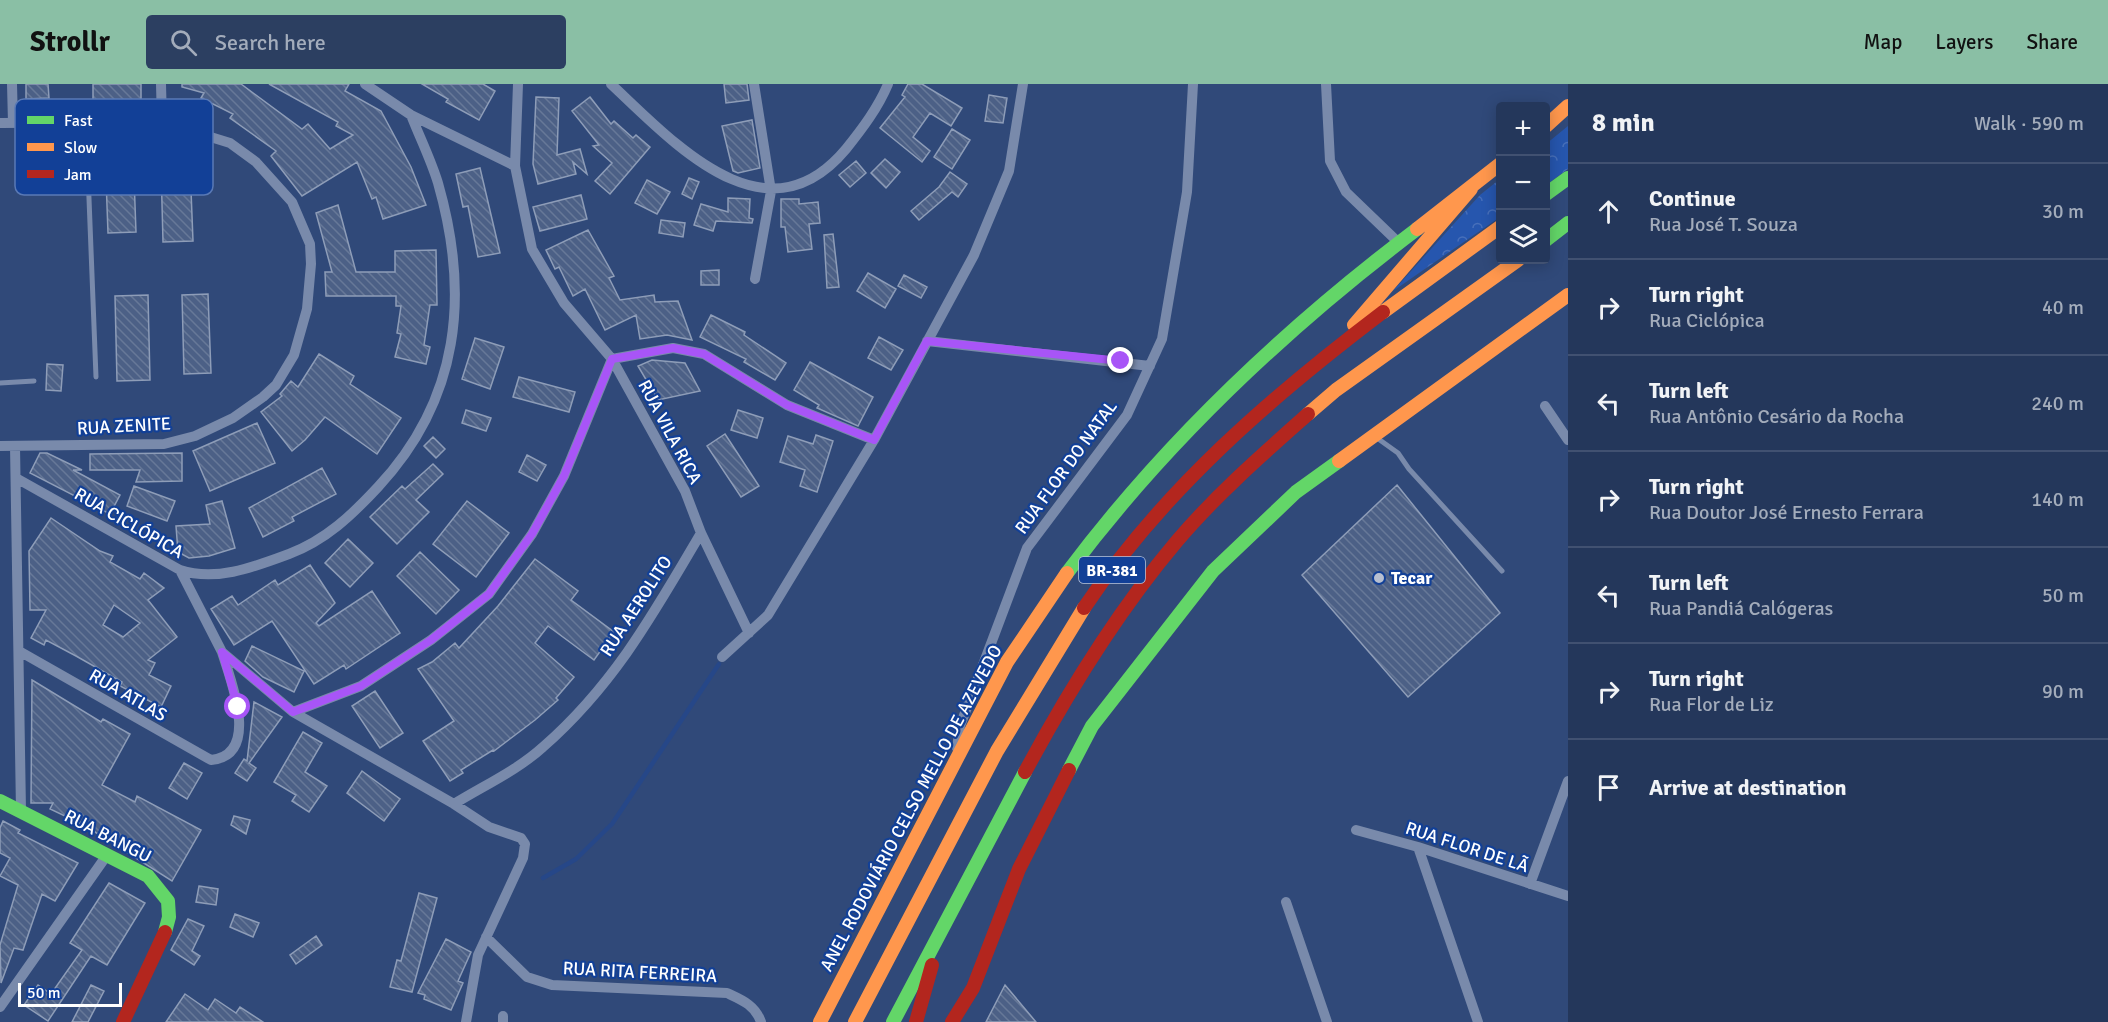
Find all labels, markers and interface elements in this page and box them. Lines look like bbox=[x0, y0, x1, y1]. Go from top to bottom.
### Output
search box bbox=[146, 15, 566, 69]
text: Strollr bbox=[30, 25, 110, 59]
icon: search bbox=[167, 26, 200, 59]
text: Search here bbox=[215, 29, 326, 56]
text: Map bbox=[1864, 29, 1902, 55]
text: Layers bbox=[1935, 29, 1993, 55]
text: Share bbox=[2026, 29, 2078, 55]
legend bbox=[15, 99, 213, 195]
map controls bbox=[1496, 102, 1550, 264]
button: + bbox=[1496, 102, 1550, 156]
text: 8 min bbox=[1592, 107, 1655, 139]
text: Fast bbox=[64, 111, 93, 131]
text: Walk · 590 m bbox=[1974, 111, 2084, 136]
text: Slow bbox=[64, 138, 98, 158]
button: − bbox=[1496, 156, 1550, 210]
text: Jam bbox=[64, 165, 92, 185]
text: Continue bbox=[1649, 185, 1736, 212]
icon: ahead bbox=[1592, 195, 1625, 228]
text: 30 m bbox=[2042, 199, 2084, 224]
button: layers bbox=[1496, 210, 1550, 264]
text: Rua José T. Souza bbox=[1649, 212, 1798, 237]
text: Turn right bbox=[1649, 281, 1744, 308]
icon: right bbox=[1592, 291, 1625, 324]
text: 40 m bbox=[2042, 295, 2084, 320]
text: Rua Ciclópica bbox=[1649, 308, 1765, 333]
route end bbox=[1107, 347, 1133, 373]
street label: RUA VILA RICA bbox=[633, 376, 707, 488]
text: Turn left bbox=[1649, 377, 1729, 404]
icon: left bbox=[1592, 387, 1625, 420]
text: 240 m bbox=[2031, 391, 2084, 416]
street label: RUA FLOR DO NATAL bbox=[1010, 396, 1122, 538]
text: Rua Antônio Cesário da Rocha bbox=[1649, 404, 1904, 429]
street label: RUA ZENITE bbox=[76, 413, 172, 439]
text: Turn right bbox=[1649, 473, 1744, 500]
street label: RUA CICLÓPICA bbox=[71, 483, 187, 563]
icon: right bbox=[1592, 483, 1625, 516]
text: 140 m bbox=[2031, 487, 2084, 512]
text: Rua Doutor José Ernesto Ferrara bbox=[1649, 500, 1924, 525]
street label: RUA AEROLITO bbox=[595, 552, 677, 660]
road number: BR-381 bbox=[1079, 557, 1145, 583]
place label: Tecar bbox=[1391, 567, 1433, 589]
text: Turn left bbox=[1649, 569, 1729, 596]
marker: Tecar bbox=[1372, 571, 1386, 585]
icon: left bbox=[1592, 579, 1625, 612]
text: 50 m bbox=[2042, 583, 2084, 608]
text: Rua Pandiá Calógeras bbox=[1649, 596, 1833, 621]
street label: ANEL RODOVIÁRIO CELSO MELLO DE AZEVEDO bbox=[815, 641, 1007, 975]
street label: RUA ATLAS bbox=[85, 664, 171, 726]
text: Turn right bbox=[1649, 665, 1744, 692]
icon: right bbox=[1592, 675, 1625, 708]
text: 90 m bbox=[2042, 679, 2084, 704]
text: Rua Flor de Liz bbox=[1649, 692, 1774, 717]
route start bbox=[224, 693, 250, 719]
icon: arrive bbox=[1592, 771, 1625, 804]
text: Arrive at destination bbox=[1649, 774, 1846, 801]
street label: RUA BANGU bbox=[61, 805, 155, 867]
street label: RUA FLOR DE LÃ bbox=[1403, 817, 1531, 877]
street label: RUA RITA FERREIRA bbox=[562, 957, 718, 987]
scale bar bbox=[18, 980, 122, 1008]
text: 50 m bbox=[27, 983, 61, 1003]

